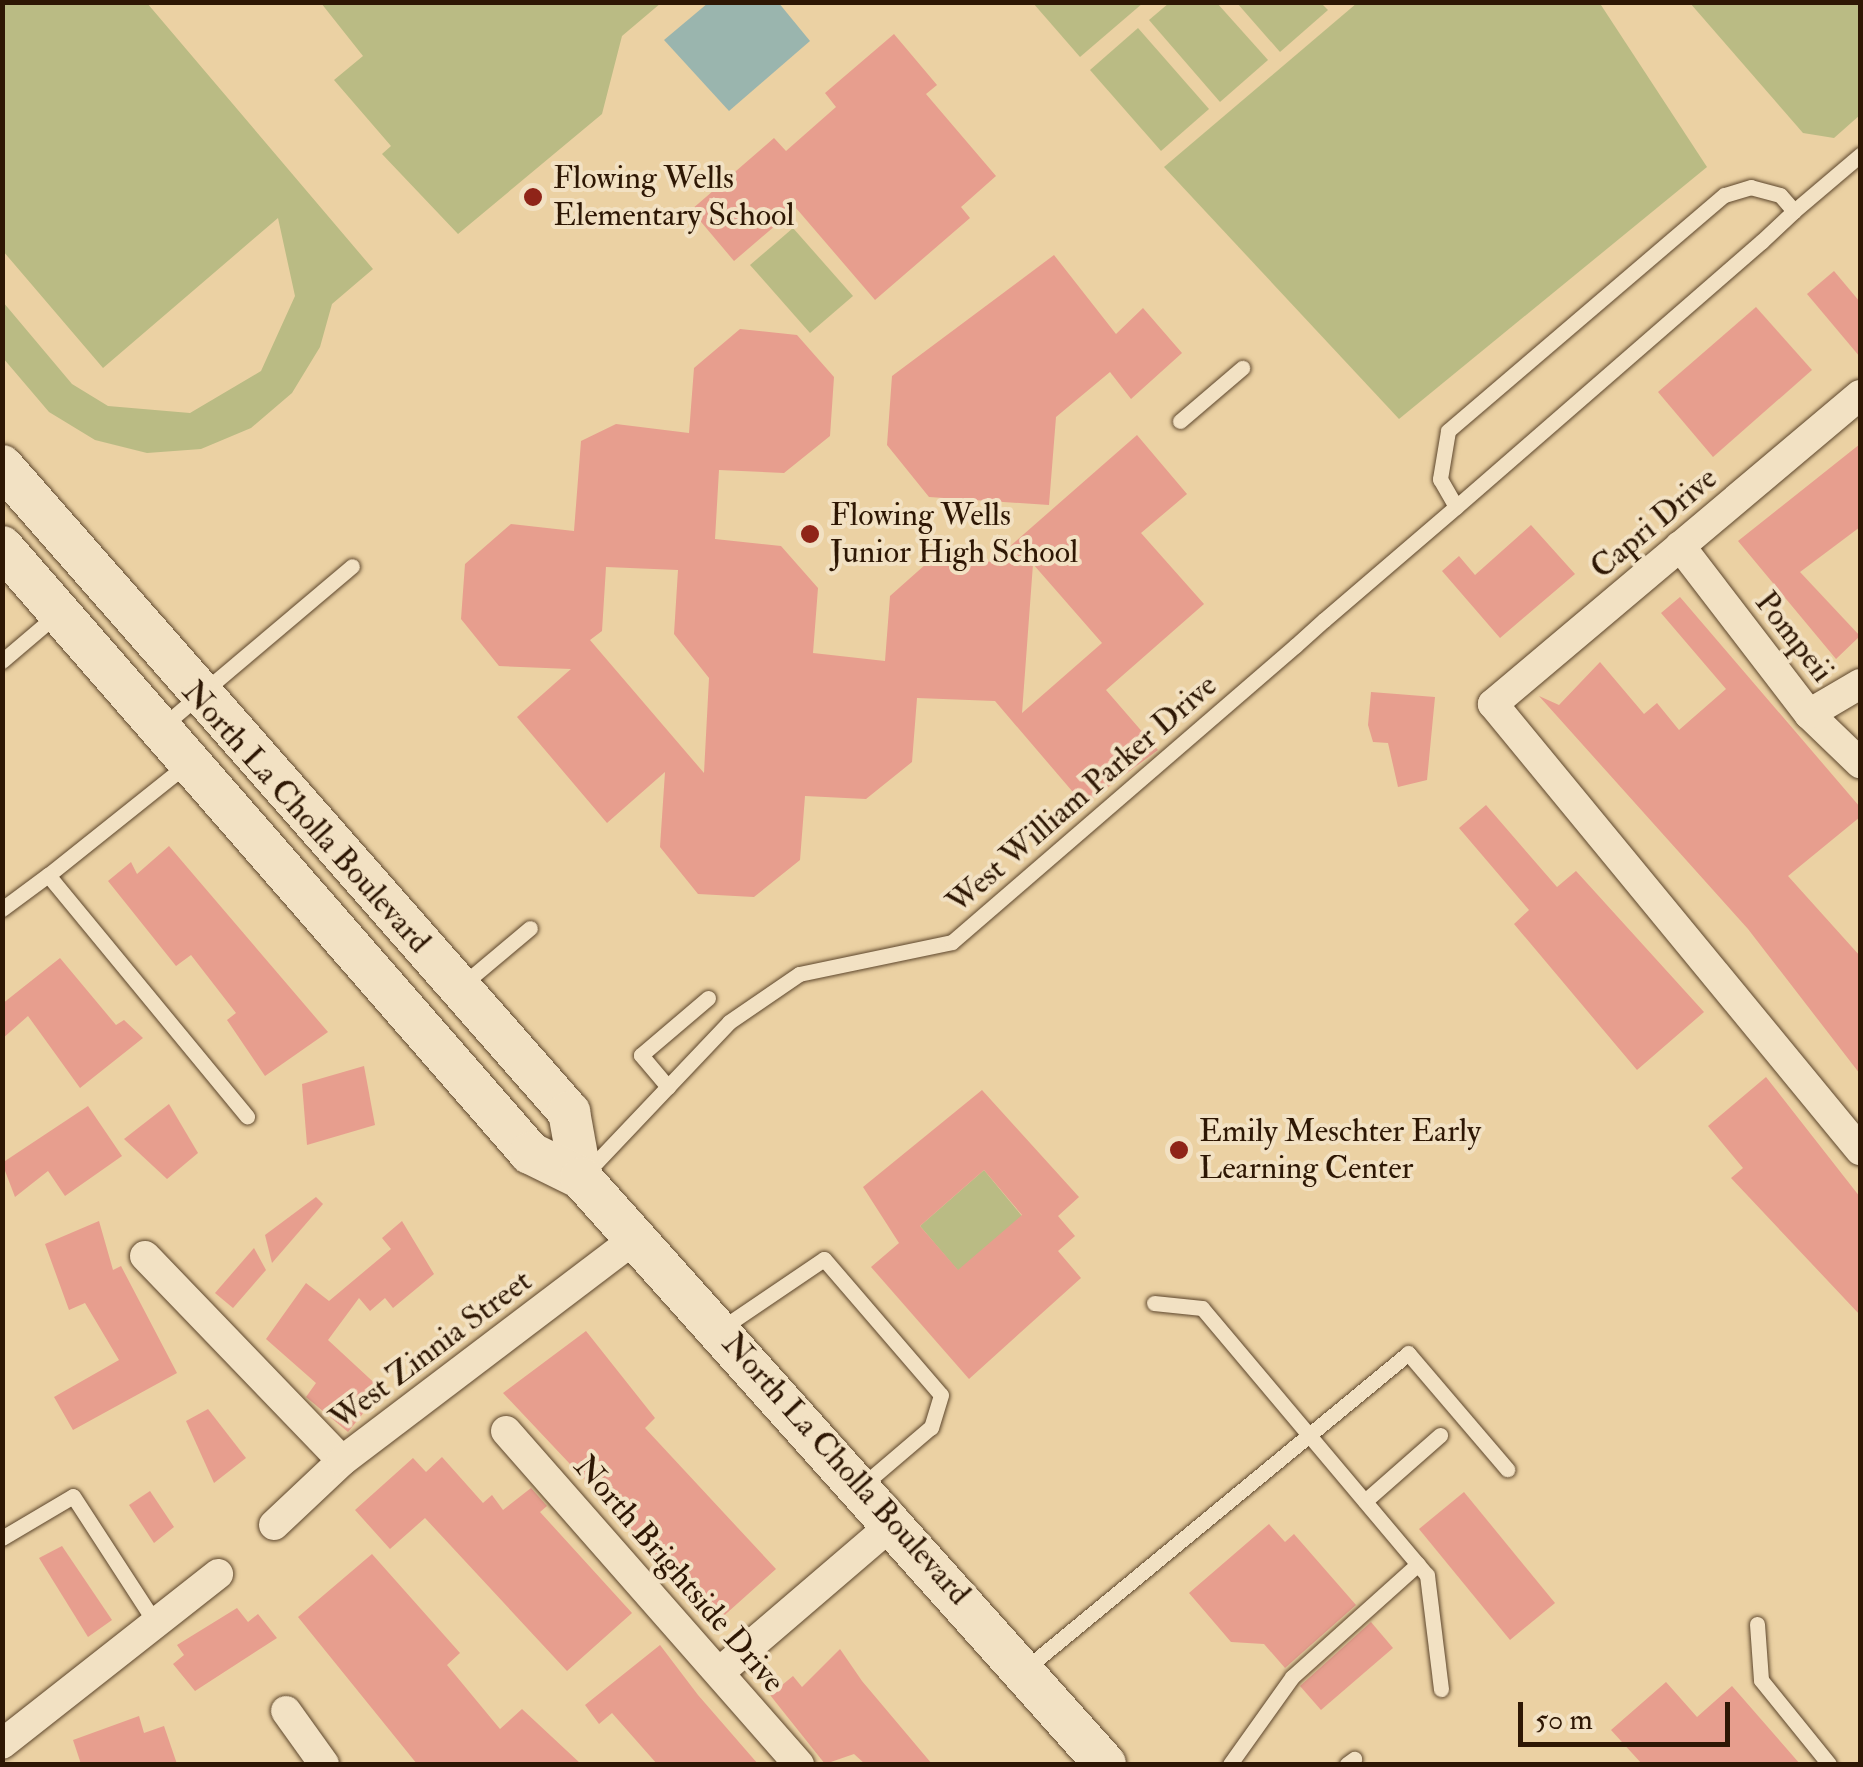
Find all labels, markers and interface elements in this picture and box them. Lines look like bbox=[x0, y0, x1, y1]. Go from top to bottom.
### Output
place label: Flowing Wells Elementary School bbox=[553, 160, 795, 235]
marker: Flowing Wells Elementary School bbox=[522, 186, 544, 208]
street label: Capri Drive bbox=[1583, 459, 1725, 587]
place label: Flowing Wells Junior High School bbox=[830, 497, 1078, 572]
marker: Flowing Wells Junior High School bbox=[799, 523, 821, 545]
street label: Pompeii bbox=[1747, 584, 1841, 690]
street label: West William Parker Drive bbox=[939, 666, 1225, 922]
street label: North La Cholla Boulevard bbox=[174, 673, 438, 961]
place label: Emily Meschter Early Learning Center bbox=[1199, 1113, 1481, 1188]
marker: Emily Meschter Early Learning Center bbox=[1168, 1139, 1190, 1161]
street label: West Zinnia Street bbox=[323, 1262, 539, 1438]
street label: North La Cholla Boulevard bbox=[714, 1325, 978, 1613]
street label: North Brightside Drive bbox=[566, 1448, 792, 1700]
scale bar bbox=[1523, 1682, 1736, 1744]
text: 50 m bbox=[1535, 1701, 1593, 1738]

